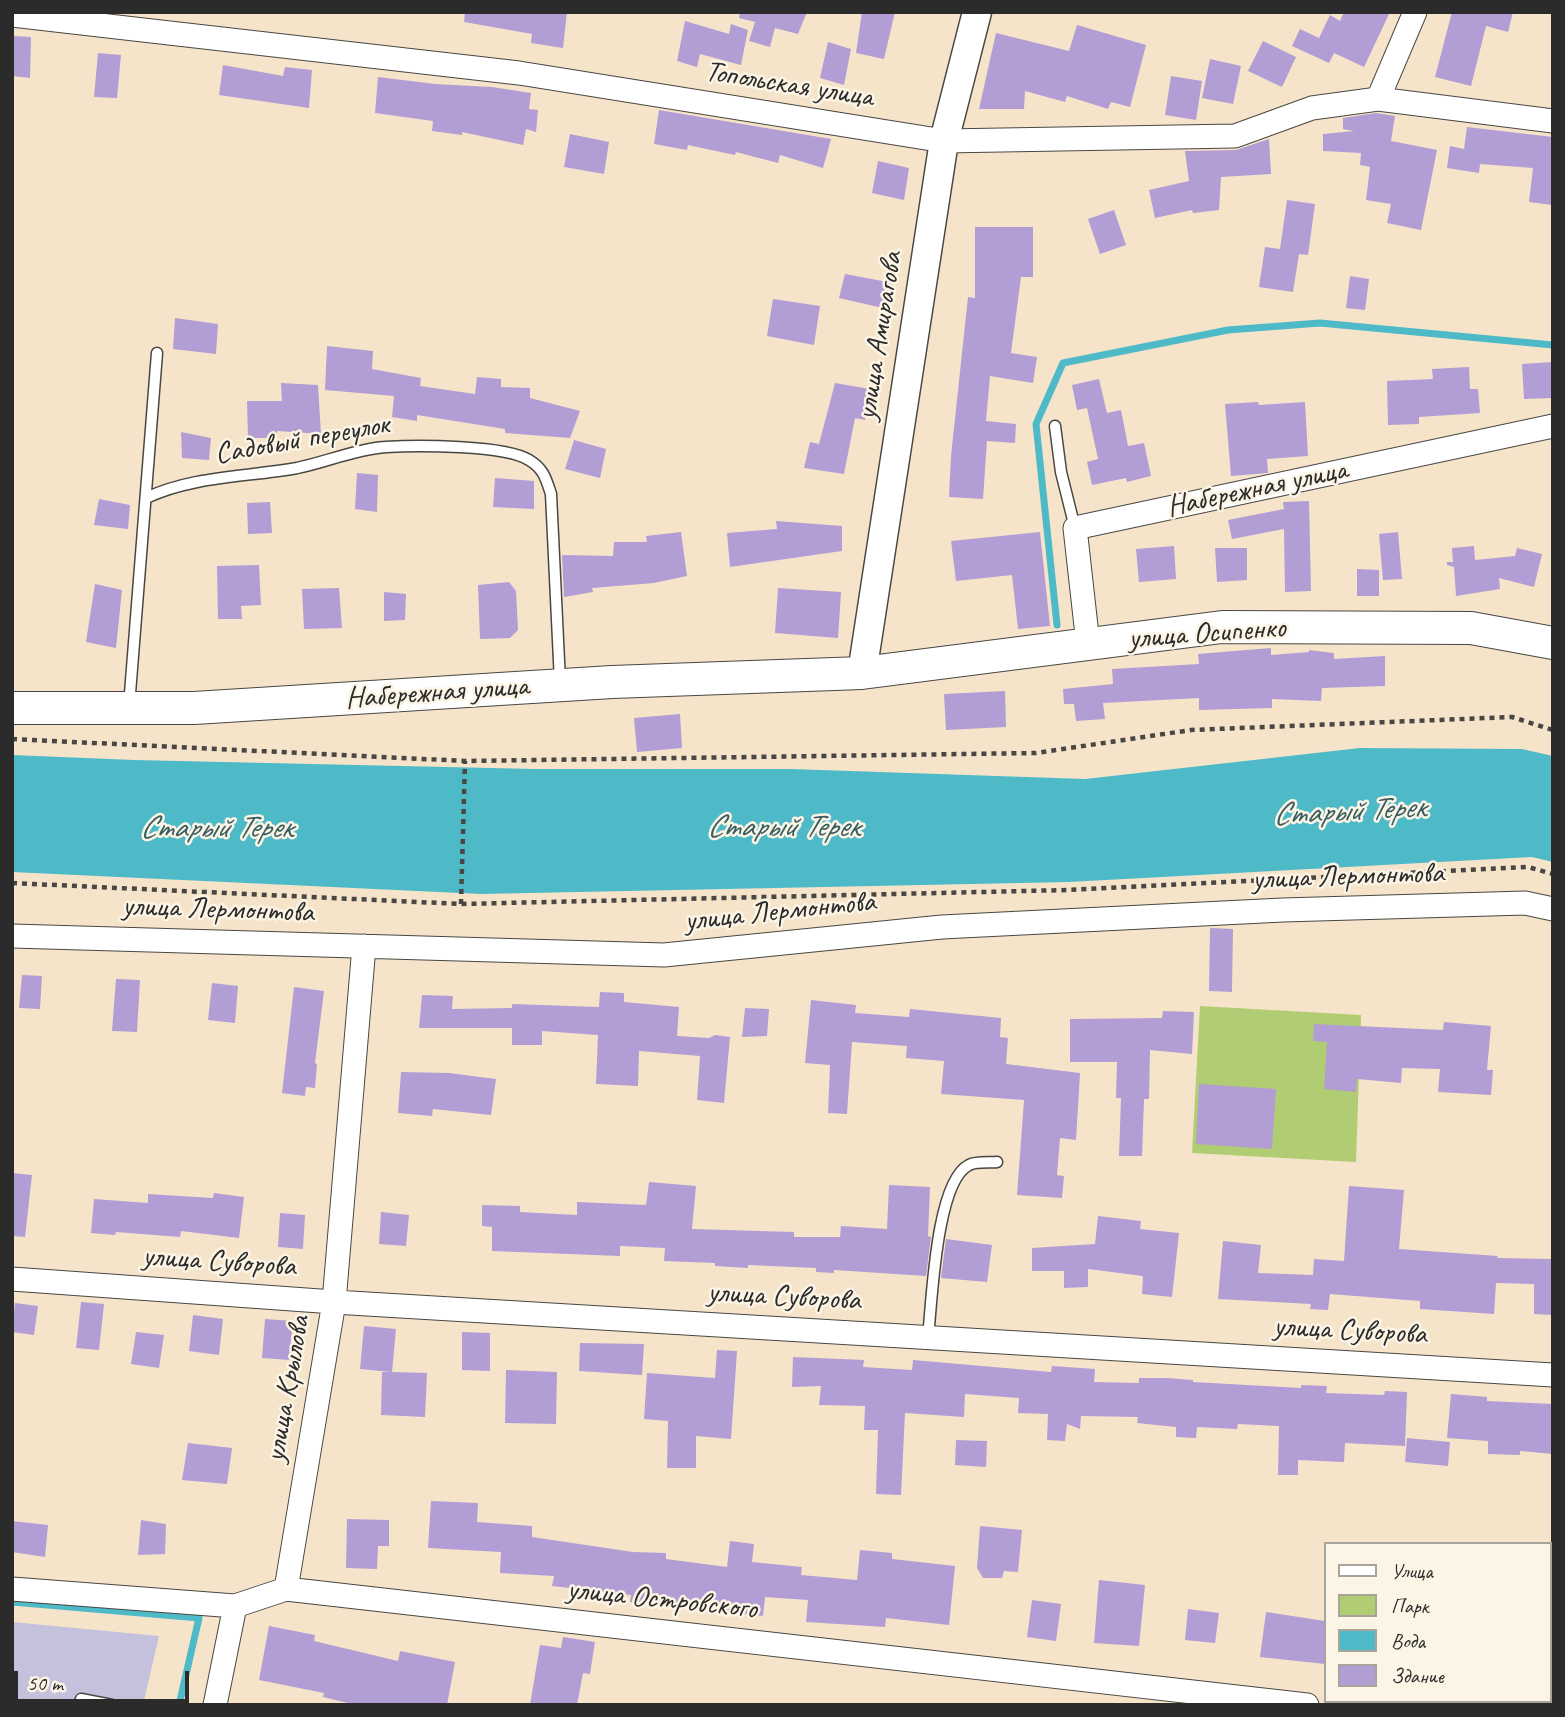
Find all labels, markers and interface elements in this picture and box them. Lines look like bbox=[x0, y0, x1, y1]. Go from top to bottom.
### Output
street label: Топольская улица bbox=[702, 54, 876, 116]
street label: улица Амирагова bbox=[849, 249, 911, 423]
street label: Садовый переулок bbox=[212, 407, 392, 473]
street label: Набережная улица bbox=[1164, 452, 1350, 526]
street label: улица Осипенко bbox=[1127, 611, 1287, 657]
street label: Набережная улица bbox=[344, 669, 530, 717]
water label: Старый Терек bbox=[1272, 789, 1426, 835]
water label: Старый Терек bbox=[707, 809, 859, 847]
water label: Старый Терек bbox=[140, 810, 292, 848]
street label: улица Лермонтова bbox=[1252, 856, 1444, 898]
street label: улица Лермонтова bbox=[683, 884, 877, 940]
street label: улица Лермонтова bbox=[122, 889, 314, 931]
street label: улица Суворова bbox=[141, 1239, 297, 1285]
street label: улица Суворова bbox=[706, 1275, 862, 1319]
street label: улица Суворова bbox=[1272, 1309, 1428, 1353]
street label: улица Крылова bbox=[257, 1313, 319, 1465]
legend bbox=[1324, 1542, 1551, 1703]
text: Улица bbox=[1391, 1558, 1433, 1584]
street label: улица Островского bbox=[565, 1572, 759, 1628]
text: Парк bbox=[1391, 1593, 1428, 1619]
text: Вода bbox=[1391, 1628, 1425, 1654]
scale bar bbox=[18, 1658, 192, 1702]
text: Здание bbox=[1391, 1663, 1444, 1689]
text: 50 m bbox=[27, 1670, 63, 1696]

